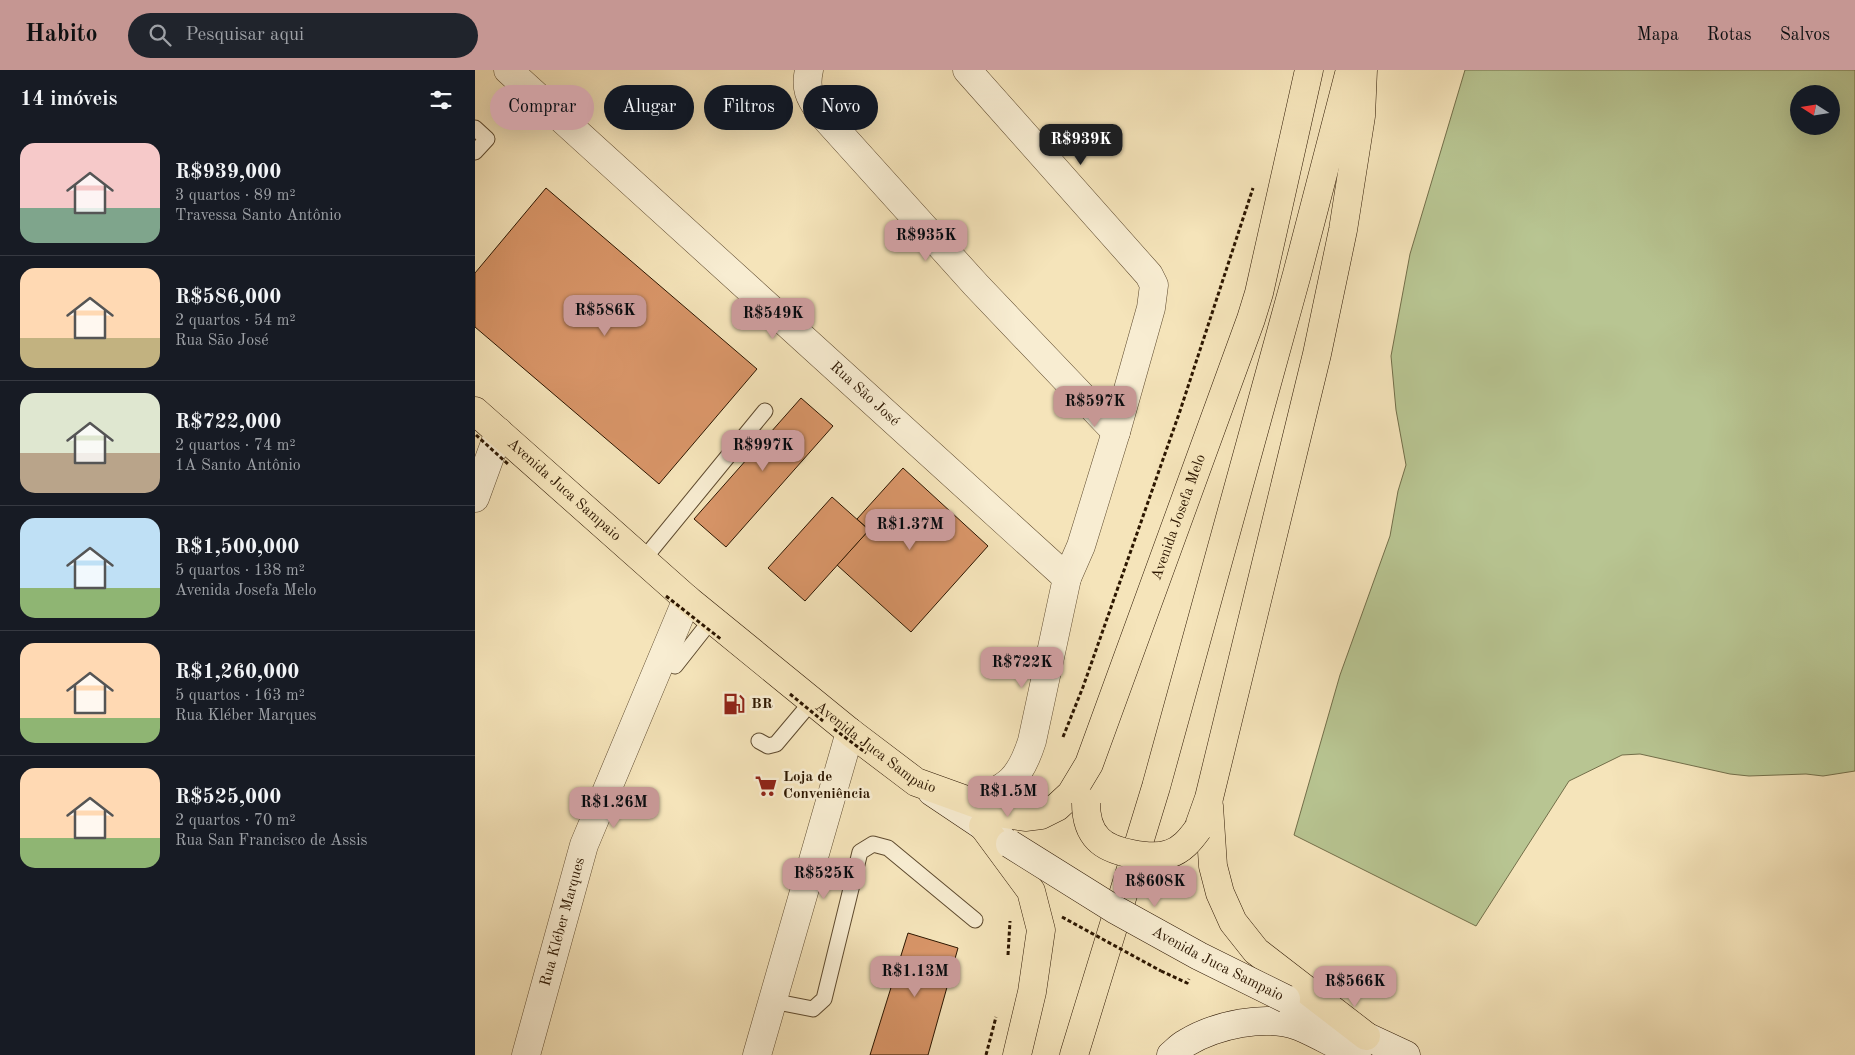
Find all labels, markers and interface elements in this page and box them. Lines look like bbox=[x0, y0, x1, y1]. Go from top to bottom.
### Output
search box bbox=[128, 13, 478, 58]
icon: search bbox=[146, 21, 174, 49]
text: Habito bbox=[25, 23, 98, 47]
text: Pesquisar aqui bbox=[186, 26, 304, 45]
text: Mapa bbox=[1637, 26, 1679, 44]
text: Rotas bbox=[1707, 26, 1752, 44]
text: Salvos bbox=[1780, 26, 1830, 44]
chip: Comprar bbox=[490, 85, 594, 130]
chip: Alugar bbox=[604, 85, 694, 130]
chip: Filtros bbox=[704, 85, 793, 130]
chip: Novo bbox=[803, 85, 878, 130]
north arrow bbox=[1790, 85, 1840, 135]
map controls bbox=[1790, 85, 1840, 135]
icon: filters bbox=[427, 86, 455, 114]
text: 14 imóveis bbox=[20, 89, 118, 110]
pin: R$939K bbox=[1040, 124, 1122, 166]
text: R$939K bbox=[1050, 132, 1112, 148]
text: R$939,000 bbox=[175, 162, 281, 183]
icon: home bbox=[60, 163, 120, 223]
text: 3 quartos · 89 m² bbox=[175, 188, 296, 204]
text: Travessa Santo Antônio bbox=[175, 208, 342, 224]
pin: R$935K bbox=[885, 220, 967, 262]
text: R$935K bbox=[895, 228, 957, 244]
text: R$586,000 bbox=[175, 287, 281, 308]
icon: home bbox=[60, 288, 120, 348]
pin: R$586K bbox=[564, 294, 646, 337]
pin: R$549K bbox=[732, 298, 814, 340]
text: R$586K bbox=[574, 303, 636, 319]
text: R$549K bbox=[742, 306, 804, 322]
text: 2 quartos · 54 m² bbox=[175, 313, 296, 329]
text: Rua São José bbox=[175, 333, 269, 349]
street label: Rua São José bbox=[827, 359, 902, 429]
pin: R$597K bbox=[1054, 386, 1136, 428]
text: R$597K bbox=[1064, 394, 1126, 410]
text: R$722,000 bbox=[175, 412, 281, 433]
icon: home bbox=[60, 413, 120, 473]
pin: R$997K bbox=[722, 430, 804, 472]
street label: Avenida Juca Sampaio bbox=[504, 436, 624, 544]
text: 2 quartos · 74 m² bbox=[175, 438, 296, 454]
text: R$997K bbox=[732, 438, 794, 454]
street label: Avenida Josefa Melo bbox=[1149, 452, 1209, 582]
text: 1A Santo Antônio bbox=[175, 458, 301, 474]
pin: R$1.37M bbox=[864, 508, 956, 551]
text: R$1.37M bbox=[876, 517, 944, 533]
text: R$1,500,000 bbox=[175, 537, 300, 558]
icon: home bbox=[60, 538, 120, 598]
text: 5 quartos · 138 m² bbox=[175, 563, 305, 579]
text: Avenida Josefa Melo bbox=[175, 583, 317, 599]
pin: R$722K bbox=[981, 646, 1063, 689]
text: R$722K bbox=[991, 655, 1053, 671]
text: R$1,260,000 bbox=[175, 662, 300, 683]
icon: home bbox=[60, 663, 120, 723]
text: 5 quartos · 163 m² bbox=[175, 688, 305, 704]
fuel station icon: BR bbox=[721, 691, 747, 717]
place label: BR bbox=[751, 697, 773, 712]
street label: Avenida Juca Sampaio bbox=[812, 699, 938, 796]
text: Rua Kléber Marques bbox=[175, 708, 317, 724]
place label: Loja de Conveniência bbox=[783, 770, 871, 802]
supermarket icon: Loja de Conveniência bbox=[753, 773, 779, 799]
pin: R$1.5M bbox=[967, 776, 1049, 818]
text: R$1.5M bbox=[979, 784, 1037, 800]
pin: R$1.26M bbox=[568, 786, 660, 829]
text: R$525,000 bbox=[175, 787, 281, 808]
icon: home bbox=[60, 788, 120, 848]
text: R$1.26M bbox=[580, 795, 648, 811]
text: 2 quartos · 70 m² bbox=[175, 813, 296, 829]
text: Rua San Francisco de Assis bbox=[175, 833, 367, 849]
street label: Rua Kléber Marques bbox=[538, 856, 588, 988]
pin: R$525K bbox=[783, 858, 865, 900]
text: R$525K bbox=[793, 866, 855, 882]
pin: R$608K bbox=[1114, 866, 1196, 908]
text: R$608K bbox=[1124, 874, 1186, 890]
street label: Avenida Juca Sampaio bbox=[1149, 924, 1286, 1004]
pin: R$1.13M bbox=[869, 956, 961, 998]
text: R$1.13M bbox=[881, 964, 949, 980]
pin: R$566K bbox=[1314, 966, 1396, 1008]
text: R$566K bbox=[1324, 974, 1386, 990]

